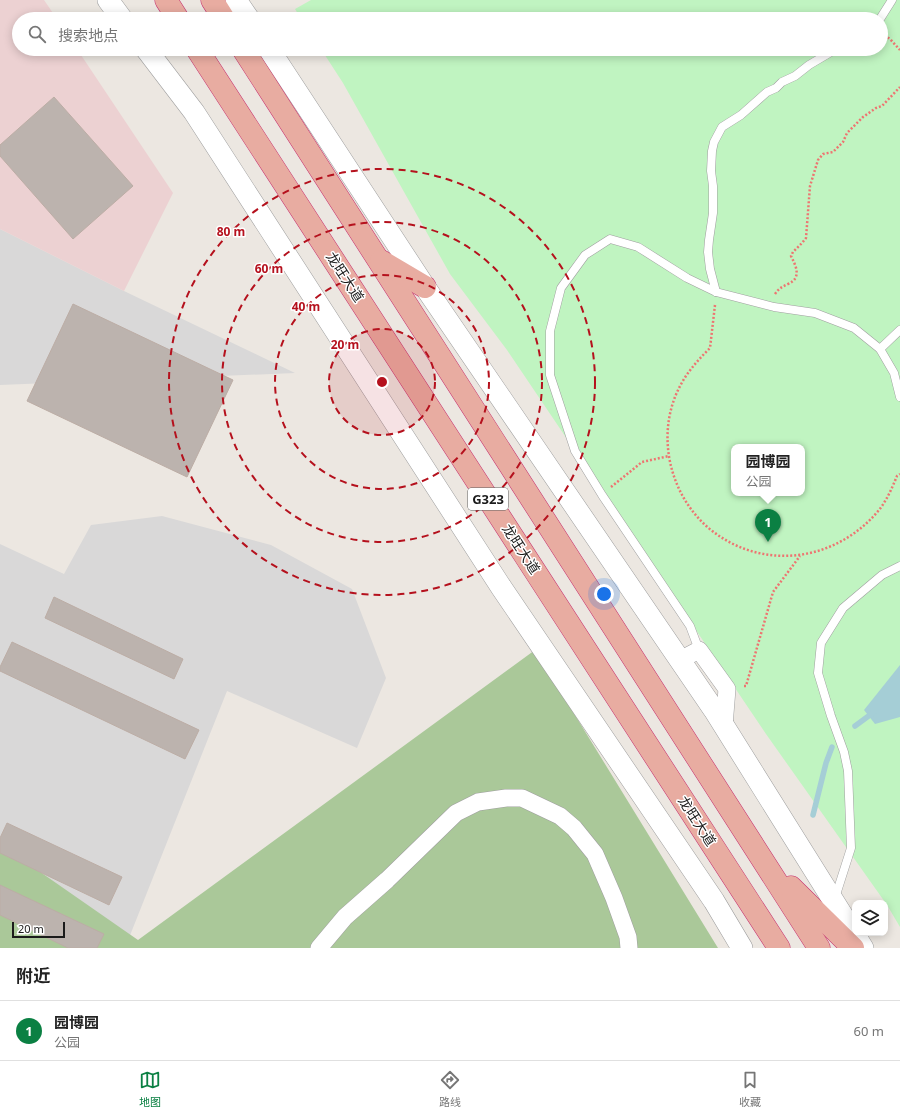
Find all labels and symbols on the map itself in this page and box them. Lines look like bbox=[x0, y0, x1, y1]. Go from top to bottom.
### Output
text: 80 m bbox=[217, 223, 245, 240]
street label: 龙旺大道 bbox=[322, 248, 369, 305]
text: 60 m bbox=[255, 260, 283, 277]
text: 40 m bbox=[292, 298, 320, 315]
text: 20 m bbox=[331, 336, 359, 353]
centre of rings bbox=[375, 375, 389, 389]
road number: G323 bbox=[468, 488, 508, 510]
pin: 1 bbox=[755, 509, 781, 542]
street label: 龙旺大道 bbox=[498, 520, 545, 577]
your location bbox=[594, 584, 614, 604]
street label: 龙旺大道 bbox=[674, 792, 721, 849]
scale bar bbox=[12, 920, 65, 939]

